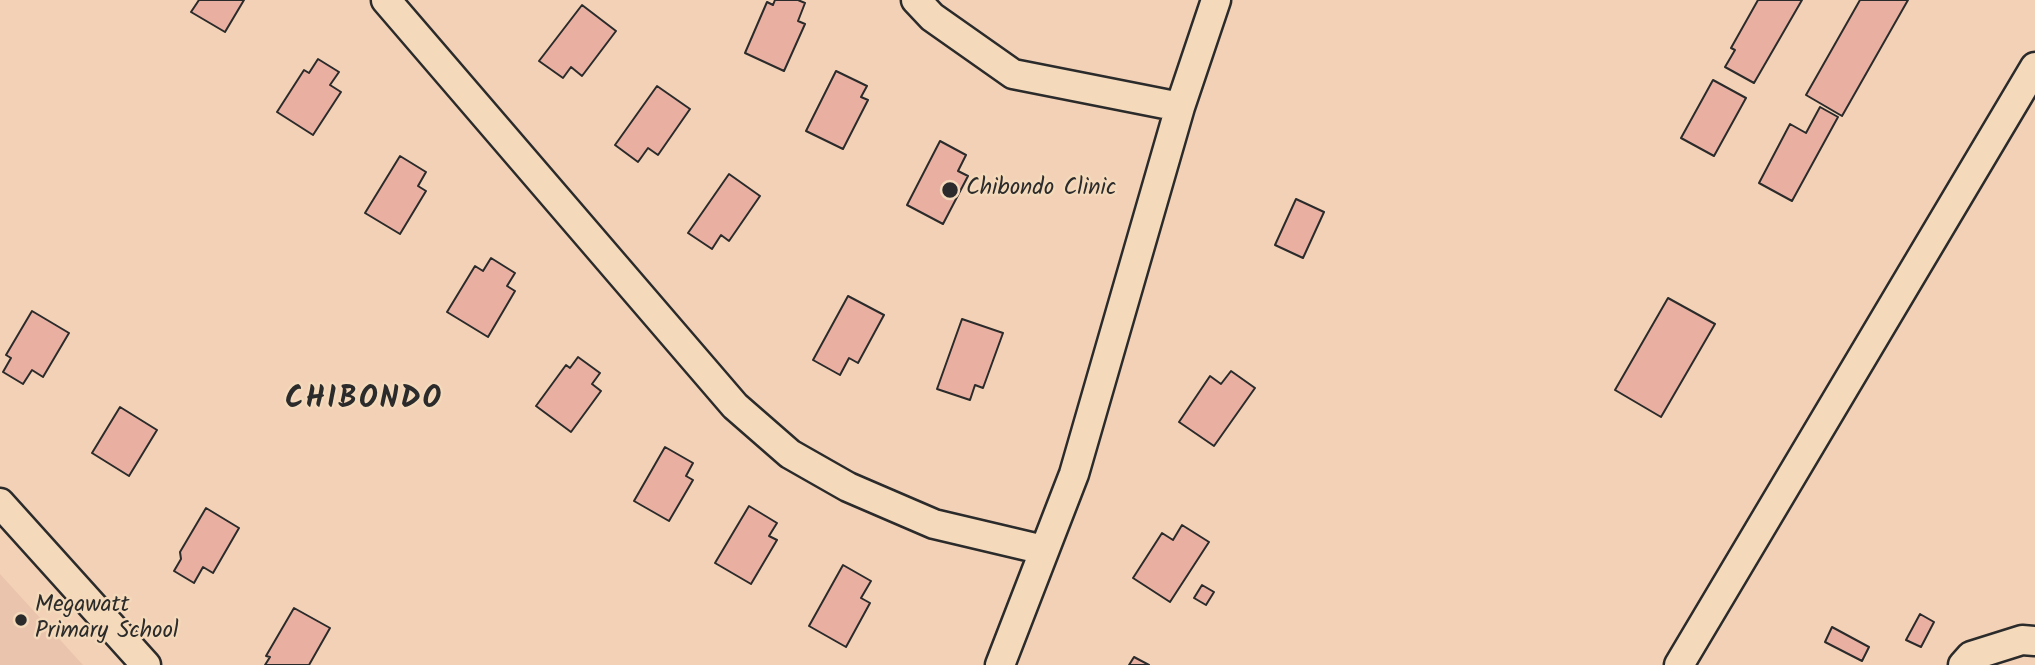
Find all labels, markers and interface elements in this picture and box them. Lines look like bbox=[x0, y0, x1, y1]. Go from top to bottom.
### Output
place label: Chibondo Clinic bbox=[966, 176, 1116, 204]
marker: Chibondo Clinic bbox=[940, 180, 960, 200]
district label: CHIBONDO bbox=[286, 384, 442, 420]
place label: Megawatt Primary School bbox=[35, 593, 179, 647]
marker: Megawatt Primary School bbox=[13, 612, 29, 628]

